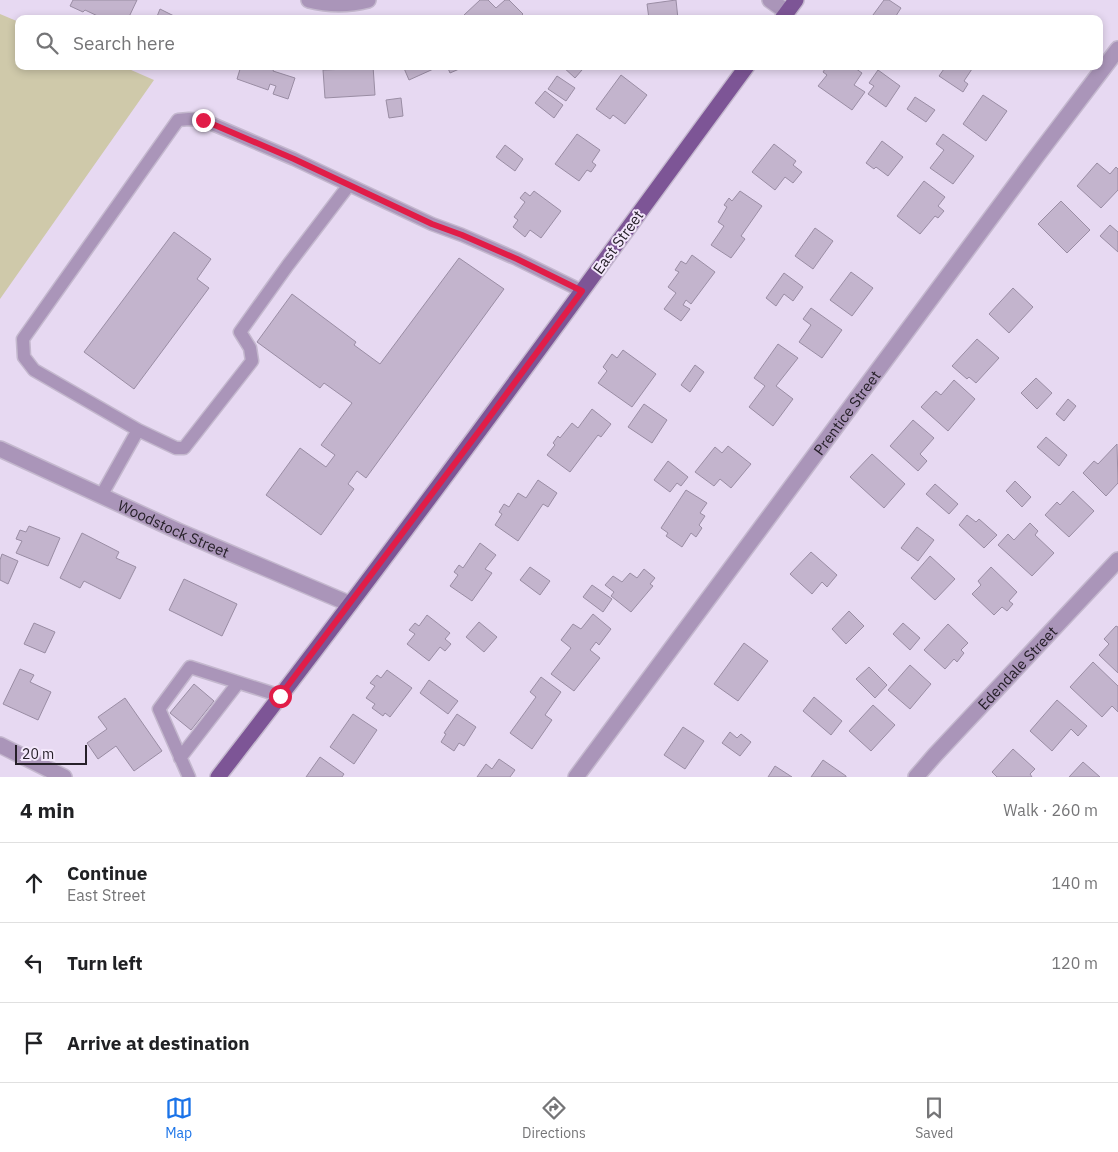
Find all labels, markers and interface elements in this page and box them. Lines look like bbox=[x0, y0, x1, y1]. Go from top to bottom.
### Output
search box bbox=[15, 15, 1103, 70]
icon: search bbox=[33, 29, 61, 57]
text: Search here bbox=[73, 31, 175, 55]
route end bbox=[192, 109, 215, 132]
street label: East Street bbox=[589, 207, 647, 277]
street label: Prentice Street bbox=[809, 366, 884, 458]
street label: Woodstock Street bbox=[115, 495, 232, 561]
street label: Edendale Street bbox=[973, 622, 1061, 713]
route start bbox=[269, 685, 292, 708]
scale bar bbox=[15, 742, 88, 765]
text: 20 m bbox=[22, 745, 54, 763]
text: 4 min bbox=[20, 796, 75, 824]
text: Walk · 260 m bbox=[1003, 800, 1098, 820]
text: Continue bbox=[67, 861, 147, 885]
icon: ahead bbox=[20, 869, 48, 897]
text: 140 m bbox=[1051, 873, 1098, 893]
text: East Street bbox=[67, 885, 146, 905]
icon: left bbox=[20, 949, 48, 977]
text: Turn left bbox=[67, 951, 143, 975]
text: 120 m bbox=[1051, 953, 1098, 973]
icon: arrive bbox=[20, 1029, 48, 1057]
text: Arrive at destination bbox=[67, 1031, 250, 1055]
tab: Map bbox=[165, 1094, 193, 1142]
tab: Directions bbox=[522, 1094, 586, 1142]
tab: Saved bbox=[915, 1094, 953, 1142]

